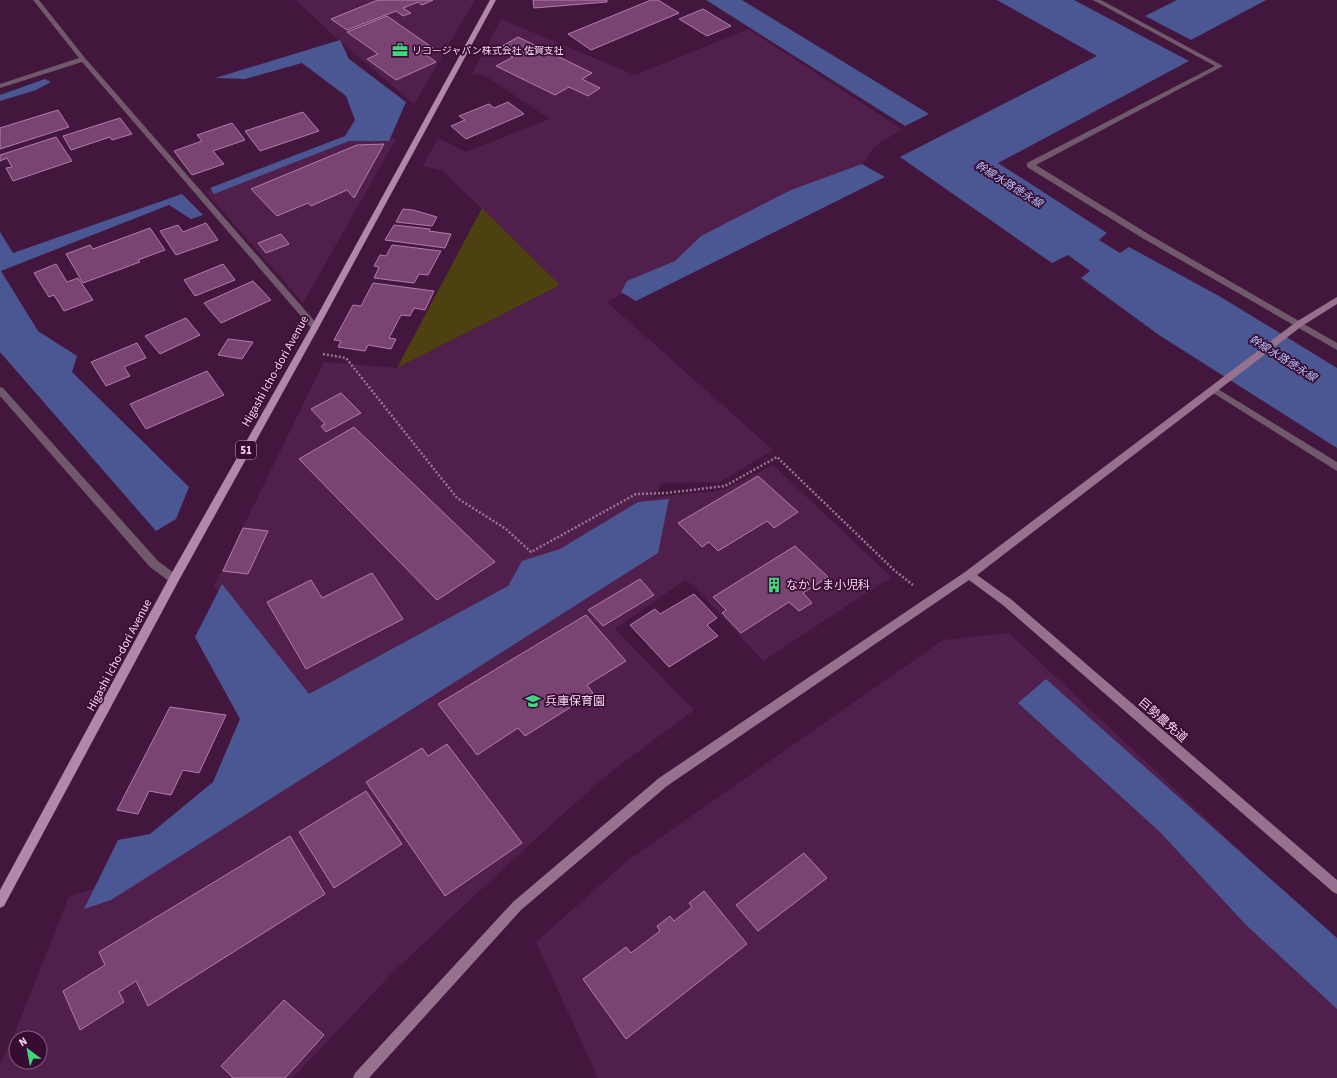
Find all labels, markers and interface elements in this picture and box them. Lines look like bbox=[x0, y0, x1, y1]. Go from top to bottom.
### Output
office icon: リコージャパン株式会社 佐賀支社 bbox=[391, 41, 409, 59]
place label: リコージャパン株式会社 佐賀支社 bbox=[412, 44, 564, 58]
water label: 幹線水路徳永線 bbox=[972, 158, 1047, 212]
street label: Higashi Icho-dori Avenue bbox=[238, 313, 313, 430]
water label: 幹線水路徳永線 bbox=[1246, 332, 1321, 386]
road number: 51 bbox=[236, 441, 256, 459]
building icon: なかしま小児科 bbox=[765, 576, 783, 594]
place label: なかしま小児科 bbox=[786, 577, 870, 594]
street label: Higashi Icho-dori Avenue bbox=[83, 596, 156, 714]
school or university icon: 兵庫保育園 bbox=[524, 692, 542, 710]
place label: 兵庫保育園 bbox=[545, 693, 605, 710]
street label: 巨勢農免道 bbox=[1134, 694, 1191, 746]
north arrow bbox=[8, 1030, 48, 1070]
text: N bbox=[16, 1034, 30, 1050]

